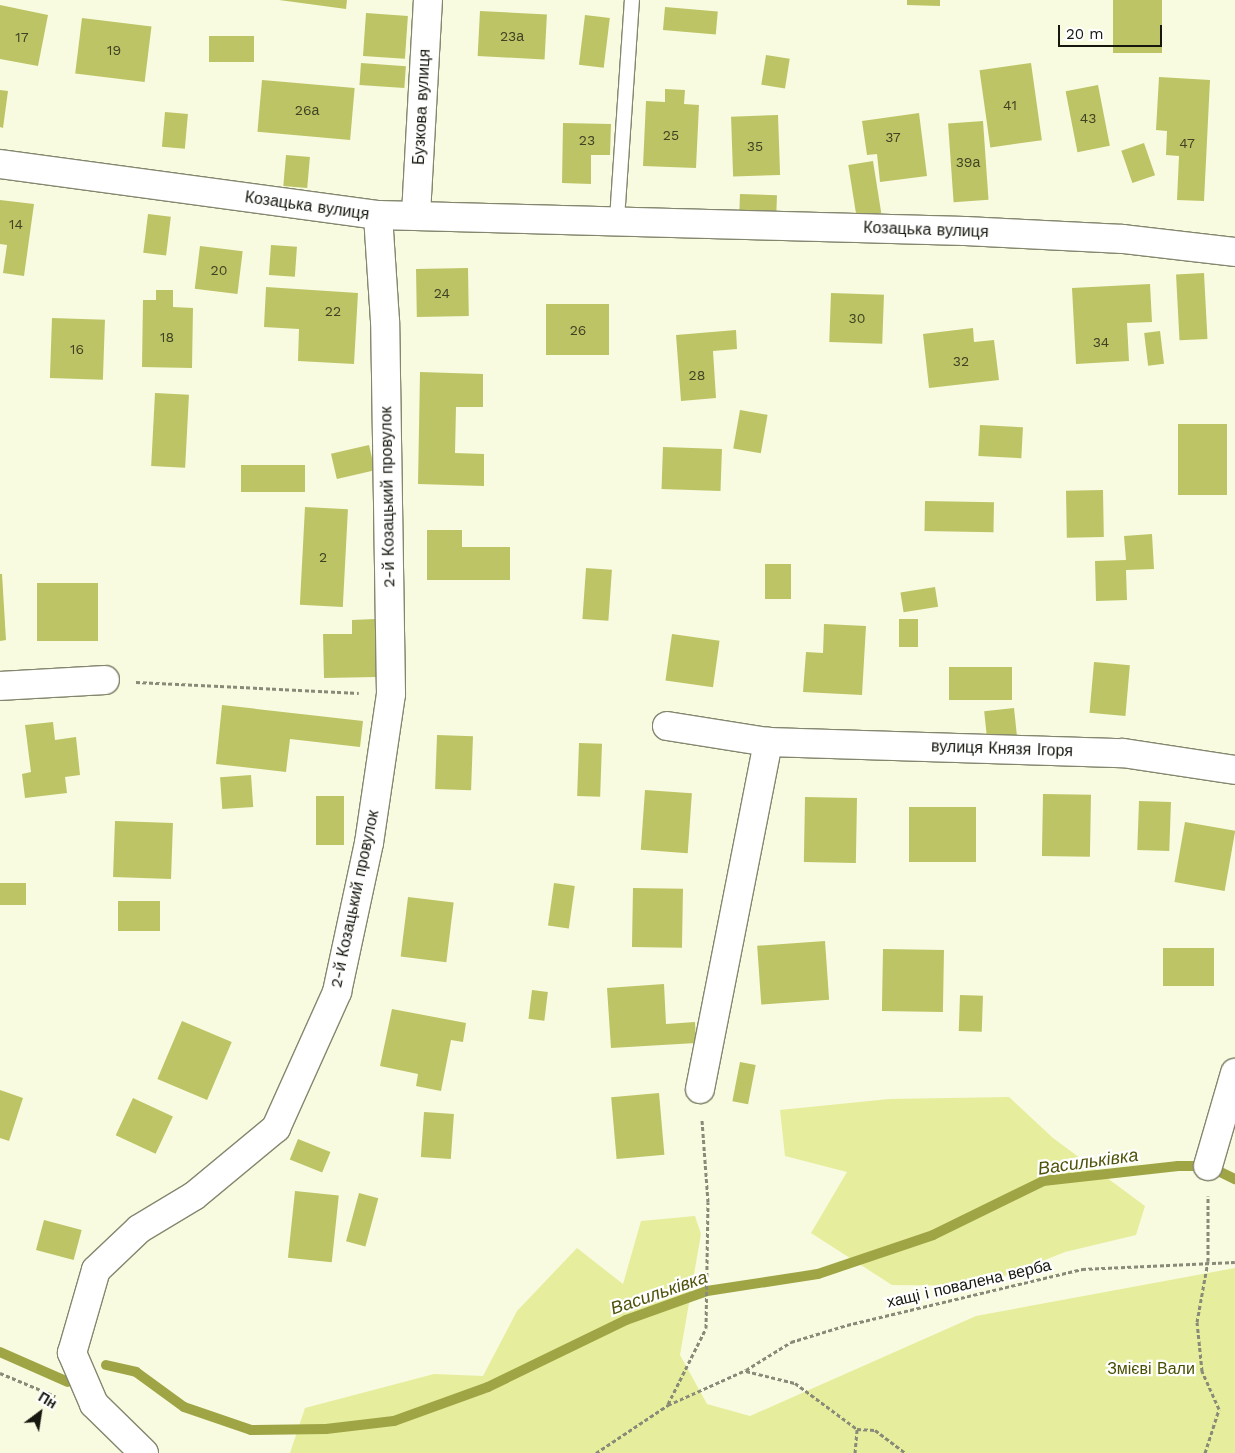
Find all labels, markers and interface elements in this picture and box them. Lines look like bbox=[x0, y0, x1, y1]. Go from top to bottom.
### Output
scale bar bbox=[1060, 15, 1164, 47]
text: 20 m bbox=[1066, 25, 1104, 43]
house number: 23а bbox=[500, 28, 524, 44]
house number: 17 bbox=[15, 29, 29, 45]
house number: 19 bbox=[107, 42, 121, 58]
street label: Бузкова вулиця bbox=[409, 49, 435, 165]
house number: 41 bbox=[1003, 97, 1017, 113]
house number: 26а bbox=[295, 102, 319, 118]
house number: 43 bbox=[1080, 110, 1096, 126]
house number: 25 bbox=[663, 127, 679, 143]
house number: 37 bbox=[885, 129, 901, 145]
house number: 23 bbox=[579, 132, 595, 148]
house number: 47 bbox=[1179, 135, 1195, 151]
house number: 35 bbox=[747, 138, 763, 154]
house number: 39а bbox=[956, 154, 980, 170]
street label: Козацька вулиця bbox=[244, 188, 370, 224]
house number: 14 bbox=[9, 216, 23, 232]
street label: Козацька вулиця bbox=[863, 218, 989, 242]
house number: 20 bbox=[211, 262, 227, 278]
house number: 24 bbox=[434, 285, 450, 301]
house number: 22 bbox=[325, 303, 341, 319]
house number: 30 bbox=[849, 310, 865, 326]
house number: 26 bbox=[570, 322, 586, 338]
house number: 18 bbox=[160, 329, 174, 345]
house number: 34 bbox=[1093, 334, 1109, 350]
house number: 16 bbox=[70, 341, 84, 357]
house number: 32 bbox=[953, 353, 969, 369]
house number: 28 bbox=[689, 367, 705, 383]
street label: 2-й Козацький провулок bbox=[377, 406, 399, 588]
house number: 2 bbox=[319, 549, 327, 565]
street label: вулиця Князя Ігоря bbox=[931, 737, 1073, 761]
street label: 2-й Козацький провулок bbox=[327, 808, 383, 990]
water label: Васильківка bbox=[1036, 1144, 1140, 1180]
street label: хащі і повалена верба bbox=[885, 1256, 1053, 1312]
water label: Васильківка bbox=[608, 1266, 710, 1320]
park label: Змієві Вали bbox=[1107, 1359, 1195, 1379]
north arrow bbox=[15, 1388, 65, 1438]
text: Пн bbox=[36, 1389, 60, 1412]

